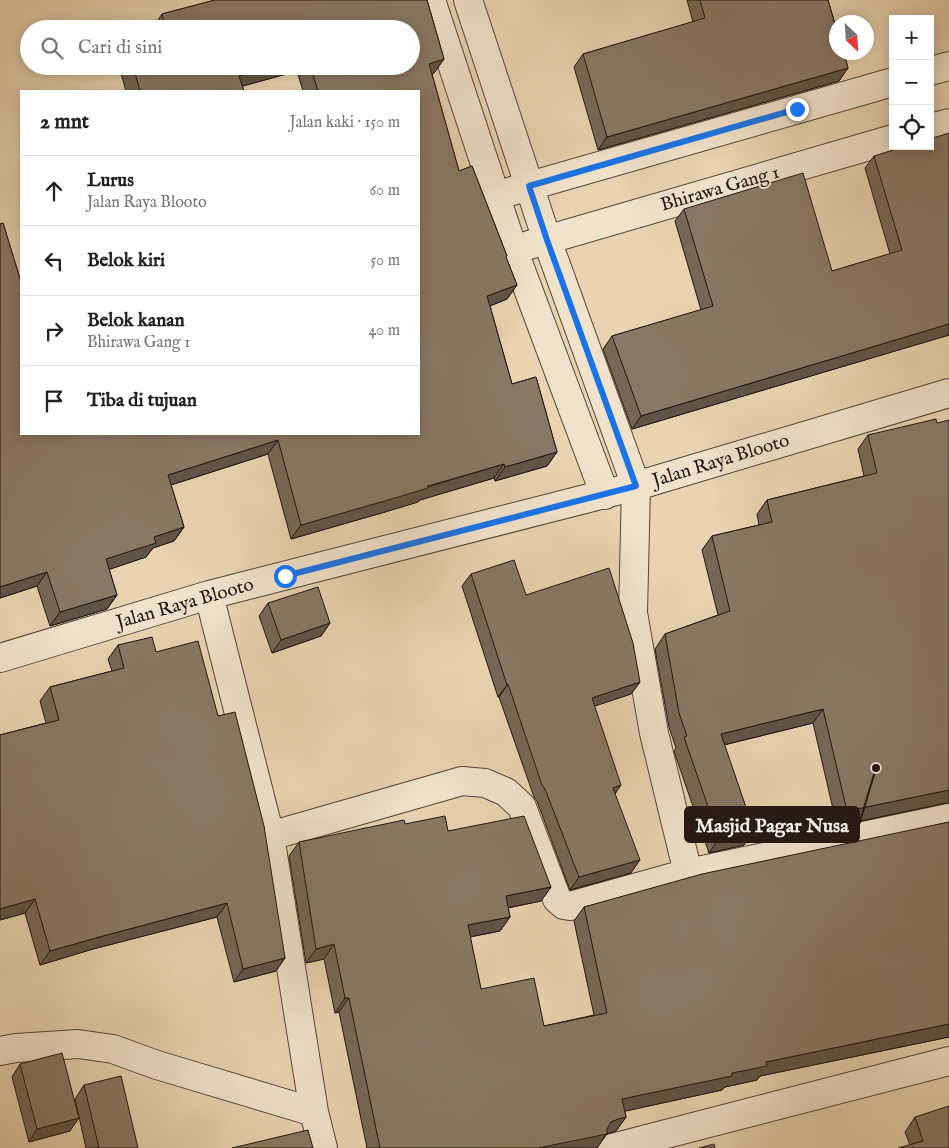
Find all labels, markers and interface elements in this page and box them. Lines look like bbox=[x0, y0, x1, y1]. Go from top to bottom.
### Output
north arrow bbox=[829, 15, 874, 60]
map controls bbox=[889, 15, 934, 150]
button: + bbox=[889, 15, 934, 60]
search box bbox=[20, 20, 420, 75]
icon: search bbox=[38, 34, 66, 62]
text: Cari di sini bbox=[78, 36, 162, 60]
button: − bbox=[889, 60, 934, 105]
route end bbox=[786, 98, 809, 121]
button: locate bbox=[889, 105, 934, 150]
text: 2 mnt bbox=[40, 109, 89, 136]
text: Jalan kaki · 150 m bbox=[289, 113, 400, 133]
street label: Bhirawa Gang 1 bbox=[658, 161, 782, 217]
text: Lurus bbox=[87, 169, 134, 193]
icon: ahead bbox=[40, 177, 68, 205]
text: 60 m bbox=[370, 181, 400, 201]
text: Jalan Raya Blooto bbox=[87, 193, 207, 213]
icon: left bbox=[40, 247, 68, 275]
text: Belok kiri bbox=[87, 249, 165, 273]
text: 50 m bbox=[371, 251, 400, 271]
text: Belok kanan bbox=[87, 309, 185, 333]
icon: right bbox=[40, 317, 68, 345]
text: 40 m bbox=[368, 321, 400, 341]
text: Bhirawa Gang 1 bbox=[87, 333, 190, 353]
icon: arrive bbox=[40, 387, 68, 415]
text: Tiba di tujuan bbox=[87, 389, 197, 413]
street label: Jalan Raya Blooto bbox=[648, 429, 792, 494]
route start bbox=[274, 565, 297, 588]
street label: Jalan Raya Blooto bbox=[112, 573, 257, 636]
callout: Masjid Pagar Nusa bbox=[685, 807, 859, 842]
text: Masjid Pagar Nusa bbox=[695, 814, 849, 839]

